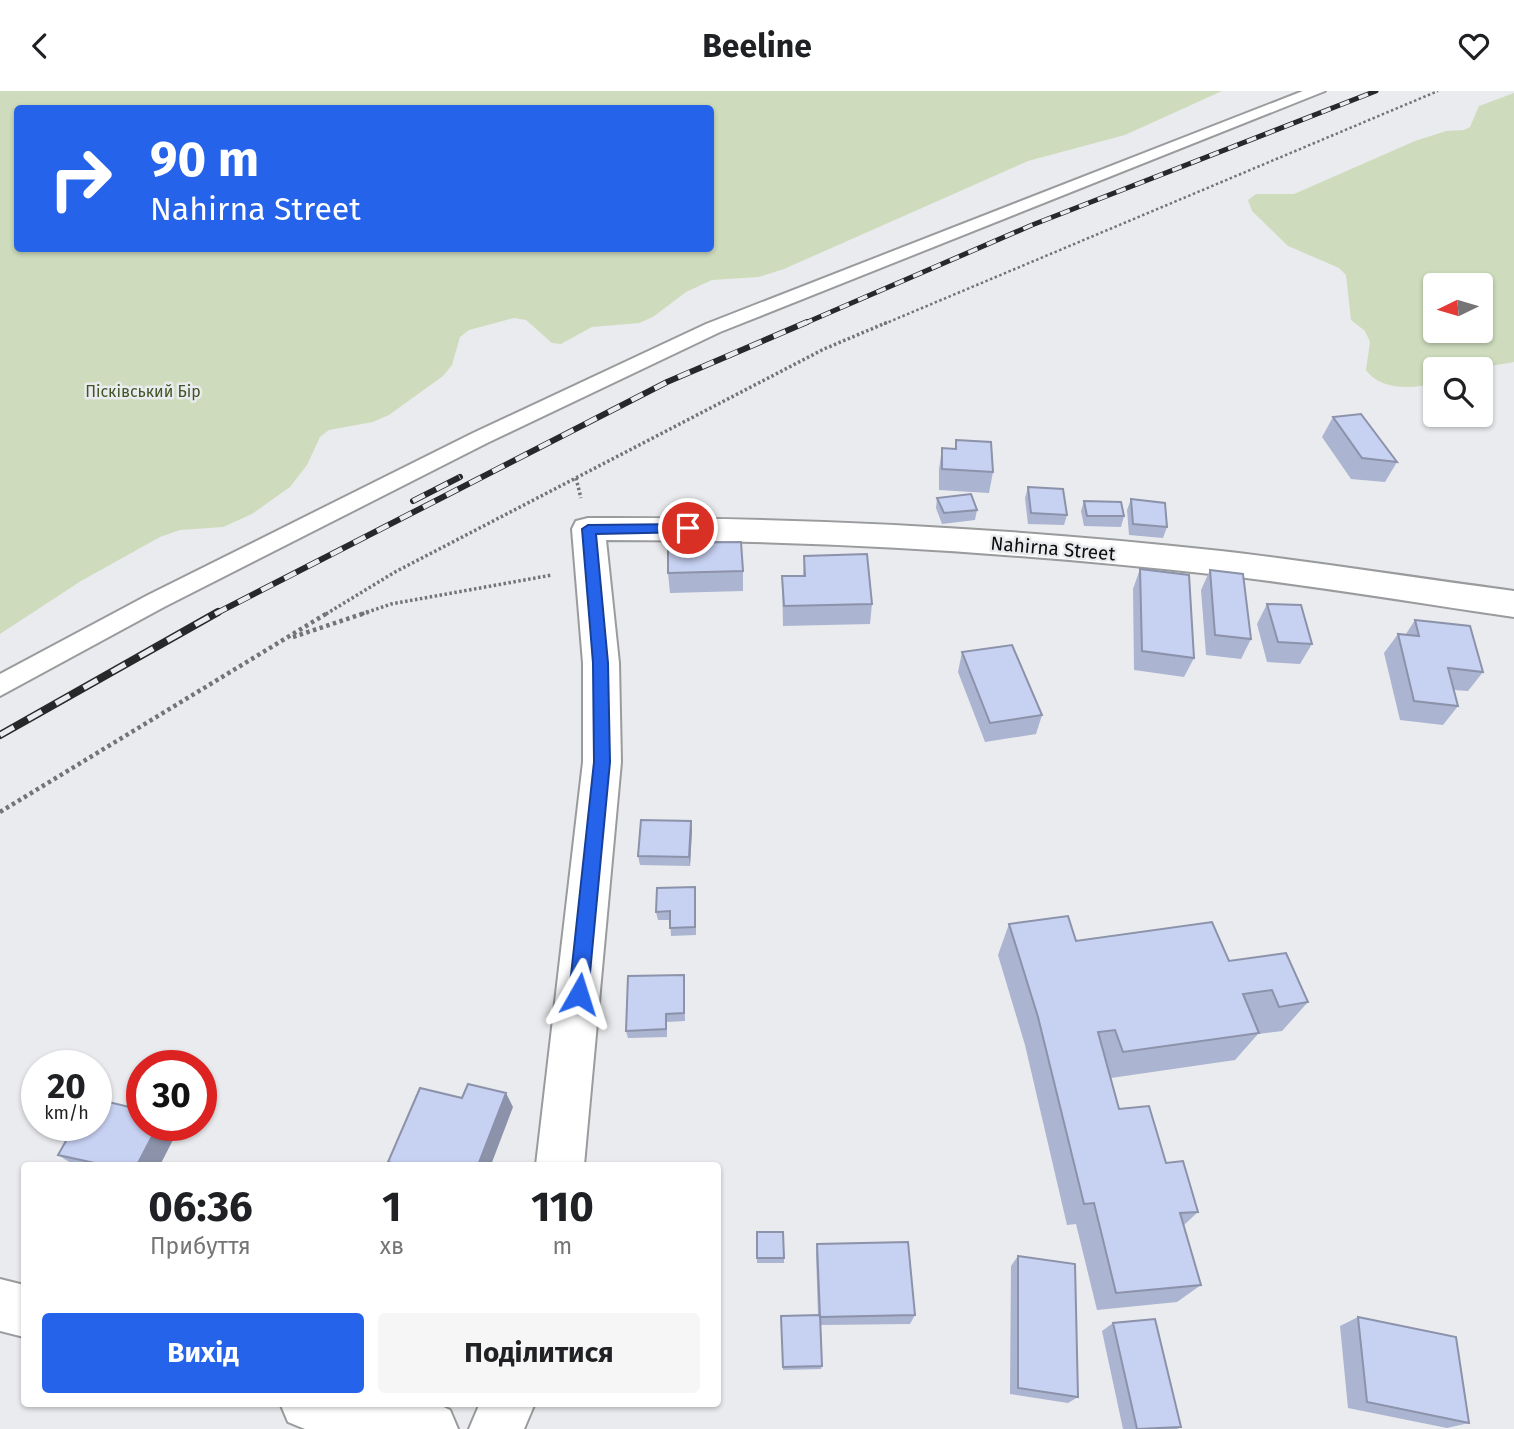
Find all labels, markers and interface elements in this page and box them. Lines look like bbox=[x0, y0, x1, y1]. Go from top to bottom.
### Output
icon: back bbox=[21, 27, 59, 65]
text: Beeline bbox=[702, 27, 812, 65]
icon: heart bbox=[1455, 27, 1493, 65]
text: 90 m bbox=[150, 130, 259, 189]
icon: right bbox=[35, 133, 126, 224]
text: Nahirna Street bbox=[150, 190, 361, 228]
north arrow bbox=[1423, 273, 1493, 343]
map controls bbox=[1423, 273, 1493, 427]
button: search bbox=[1423, 357, 1493, 427]
park label: Пісківський Бір bbox=[85, 382, 201, 401]
pin bbox=[658, 498, 718, 558]
icon: arrive bbox=[669, 509, 707, 547]
street label: Nahirna Street bbox=[990, 532, 1116, 565]
position arrow bbox=[542, 957, 616, 1031]
speed limit sign: 30 bbox=[126, 1050, 217, 1141]
text: 20 bbox=[47, 1065, 86, 1107]
text: km/h bbox=[44, 1102, 89, 1124]
text: 06:36 bbox=[148, 1182, 253, 1232]
text: 1 bbox=[382, 1182, 402, 1232]
text: 110 bbox=[531, 1182, 594, 1232]
text: Прибуття bbox=[150, 1232, 251, 1260]
text: хв bbox=[380, 1232, 404, 1260]
text: m bbox=[553, 1232, 572, 1260]
button: Вихід bbox=[42, 1313, 364, 1393]
button: Поділитися bbox=[378, 1313, 700, 1393]

